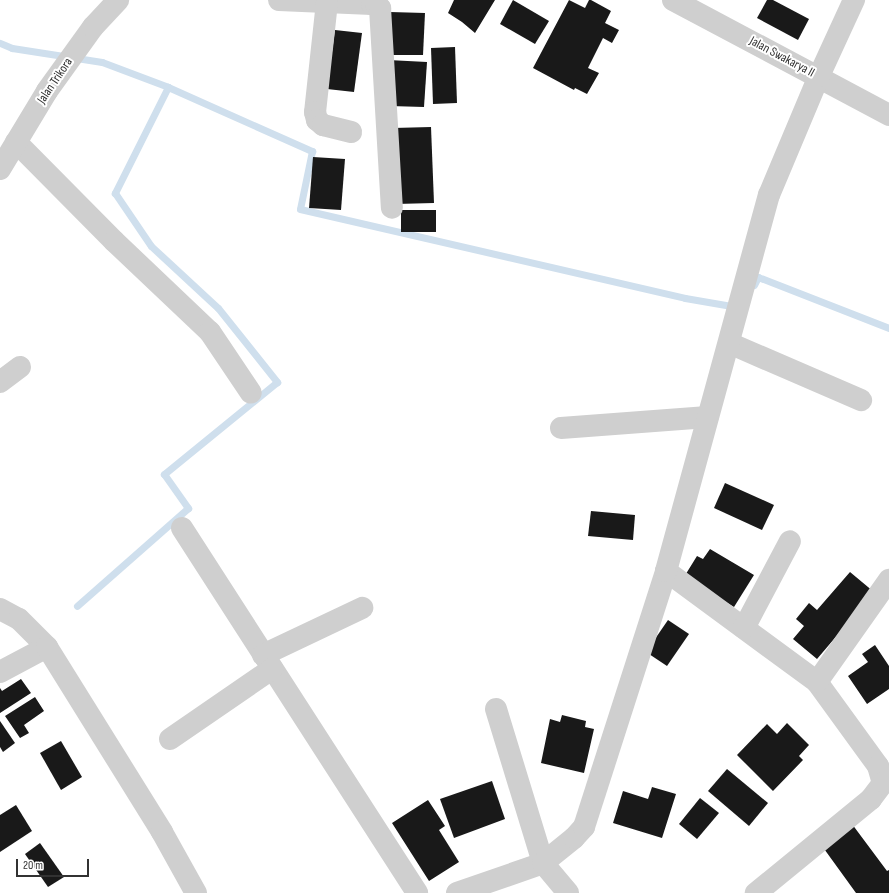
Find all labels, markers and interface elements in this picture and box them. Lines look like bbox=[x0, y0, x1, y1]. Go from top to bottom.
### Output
street label: Jalan Swakarya II bbox=[747, 33, 817, 81]
street label: Jalan Trikora bbox=[34, 55, 76, 107]
scale bar bbox=[18, 851, 91, 877]
text: 20 m bbox=[23, 858, 43, 873]

